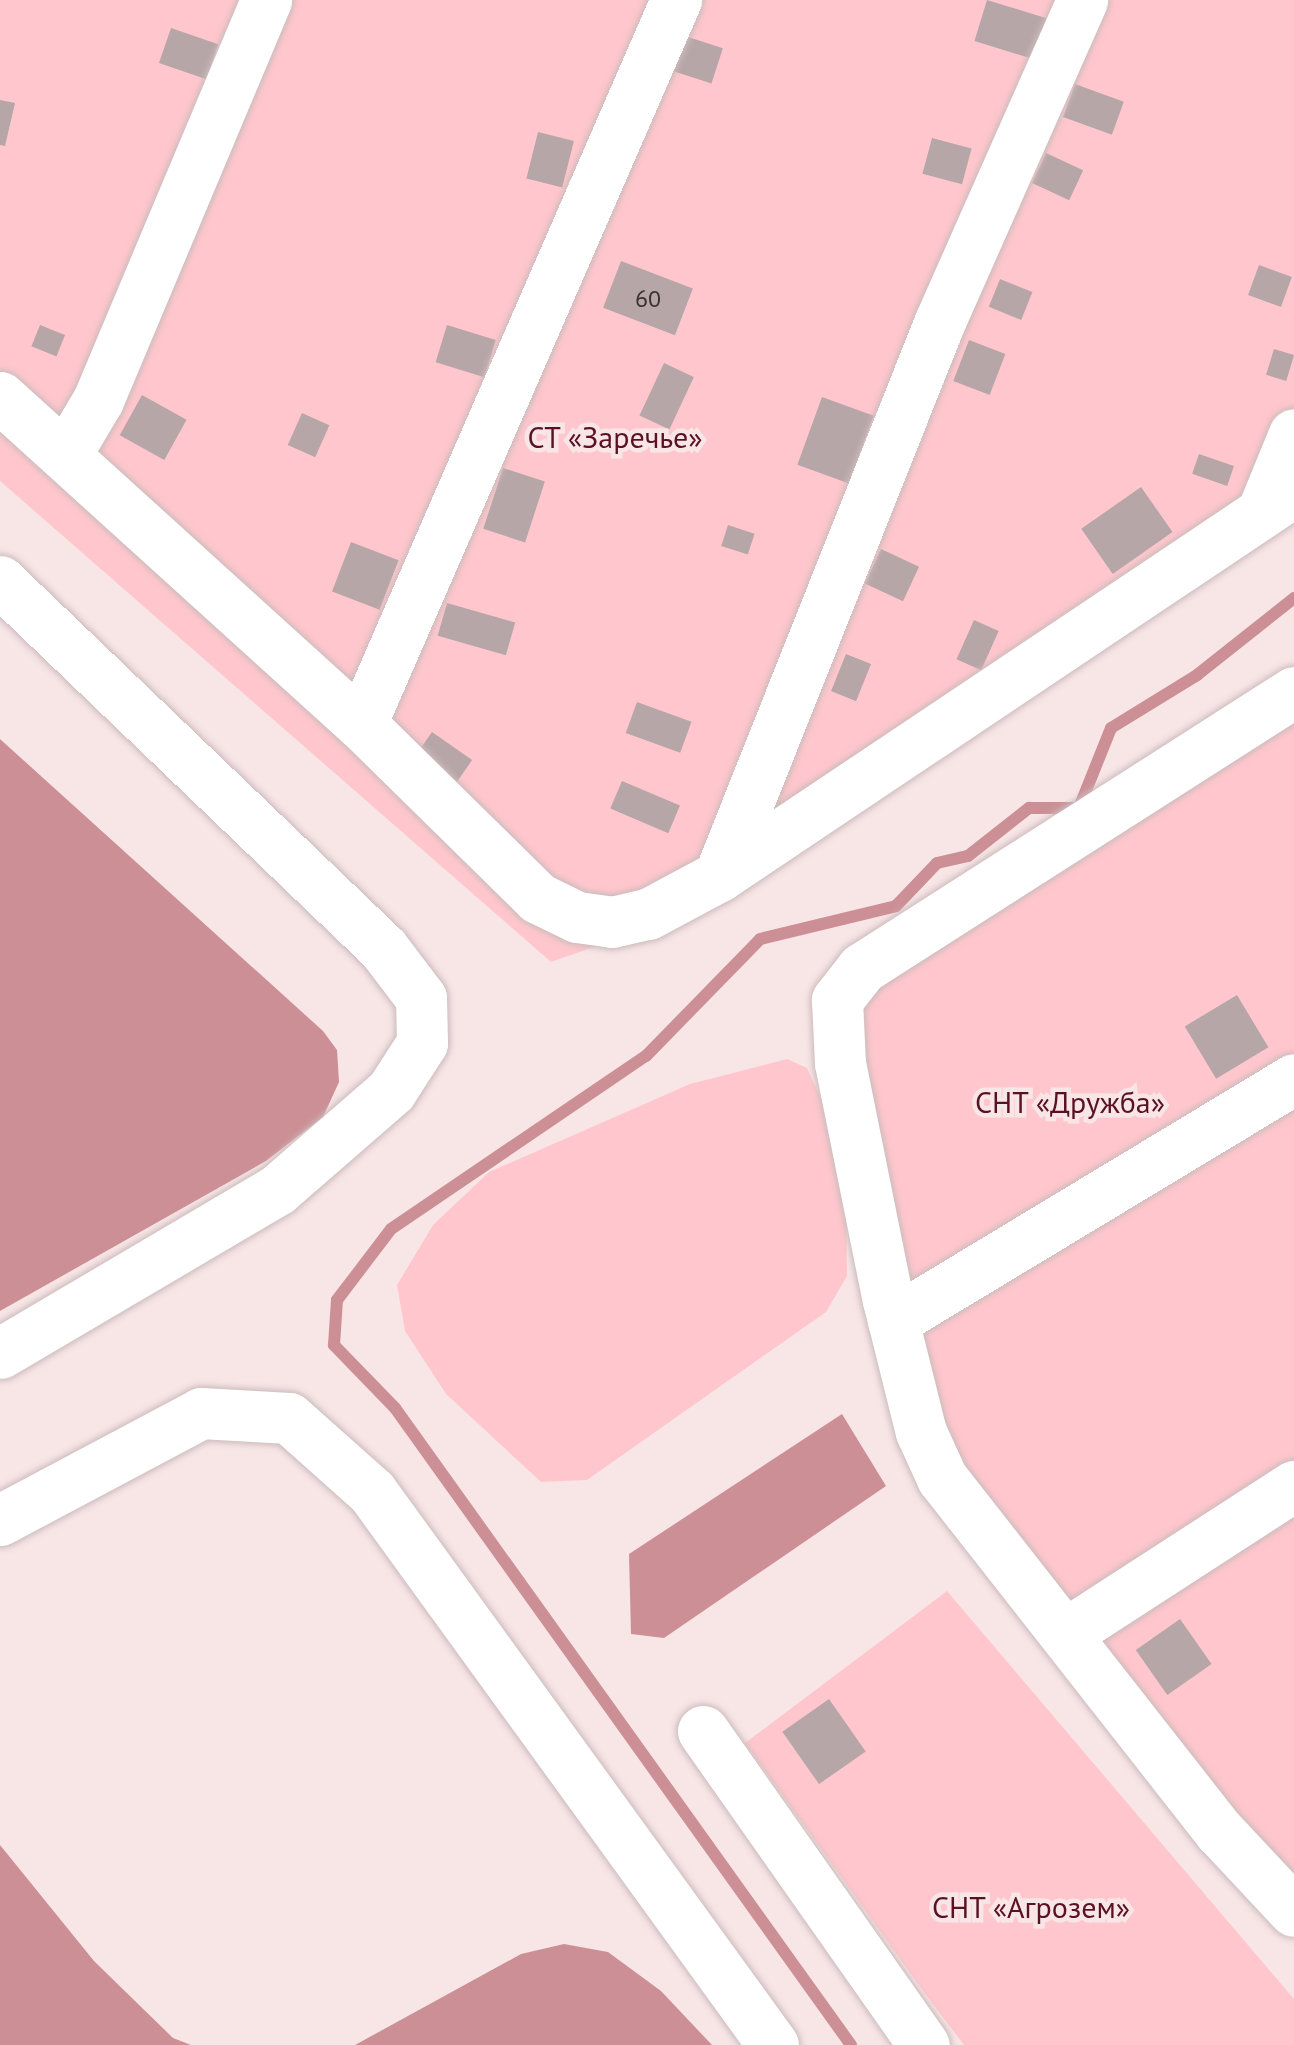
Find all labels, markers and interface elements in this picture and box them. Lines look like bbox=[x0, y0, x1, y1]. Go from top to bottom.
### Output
house number: 60 bbox=[635, 285, 661, 313]
park label: СТ «Заречье» bbox=[527, 419, 703, 455]
park label: СНТ «Дружба» bbox=[974, 1084, 1166, 1120]
park label: СНТ «Агрозем» bbox=[931, 1889, 1131, 1925]

